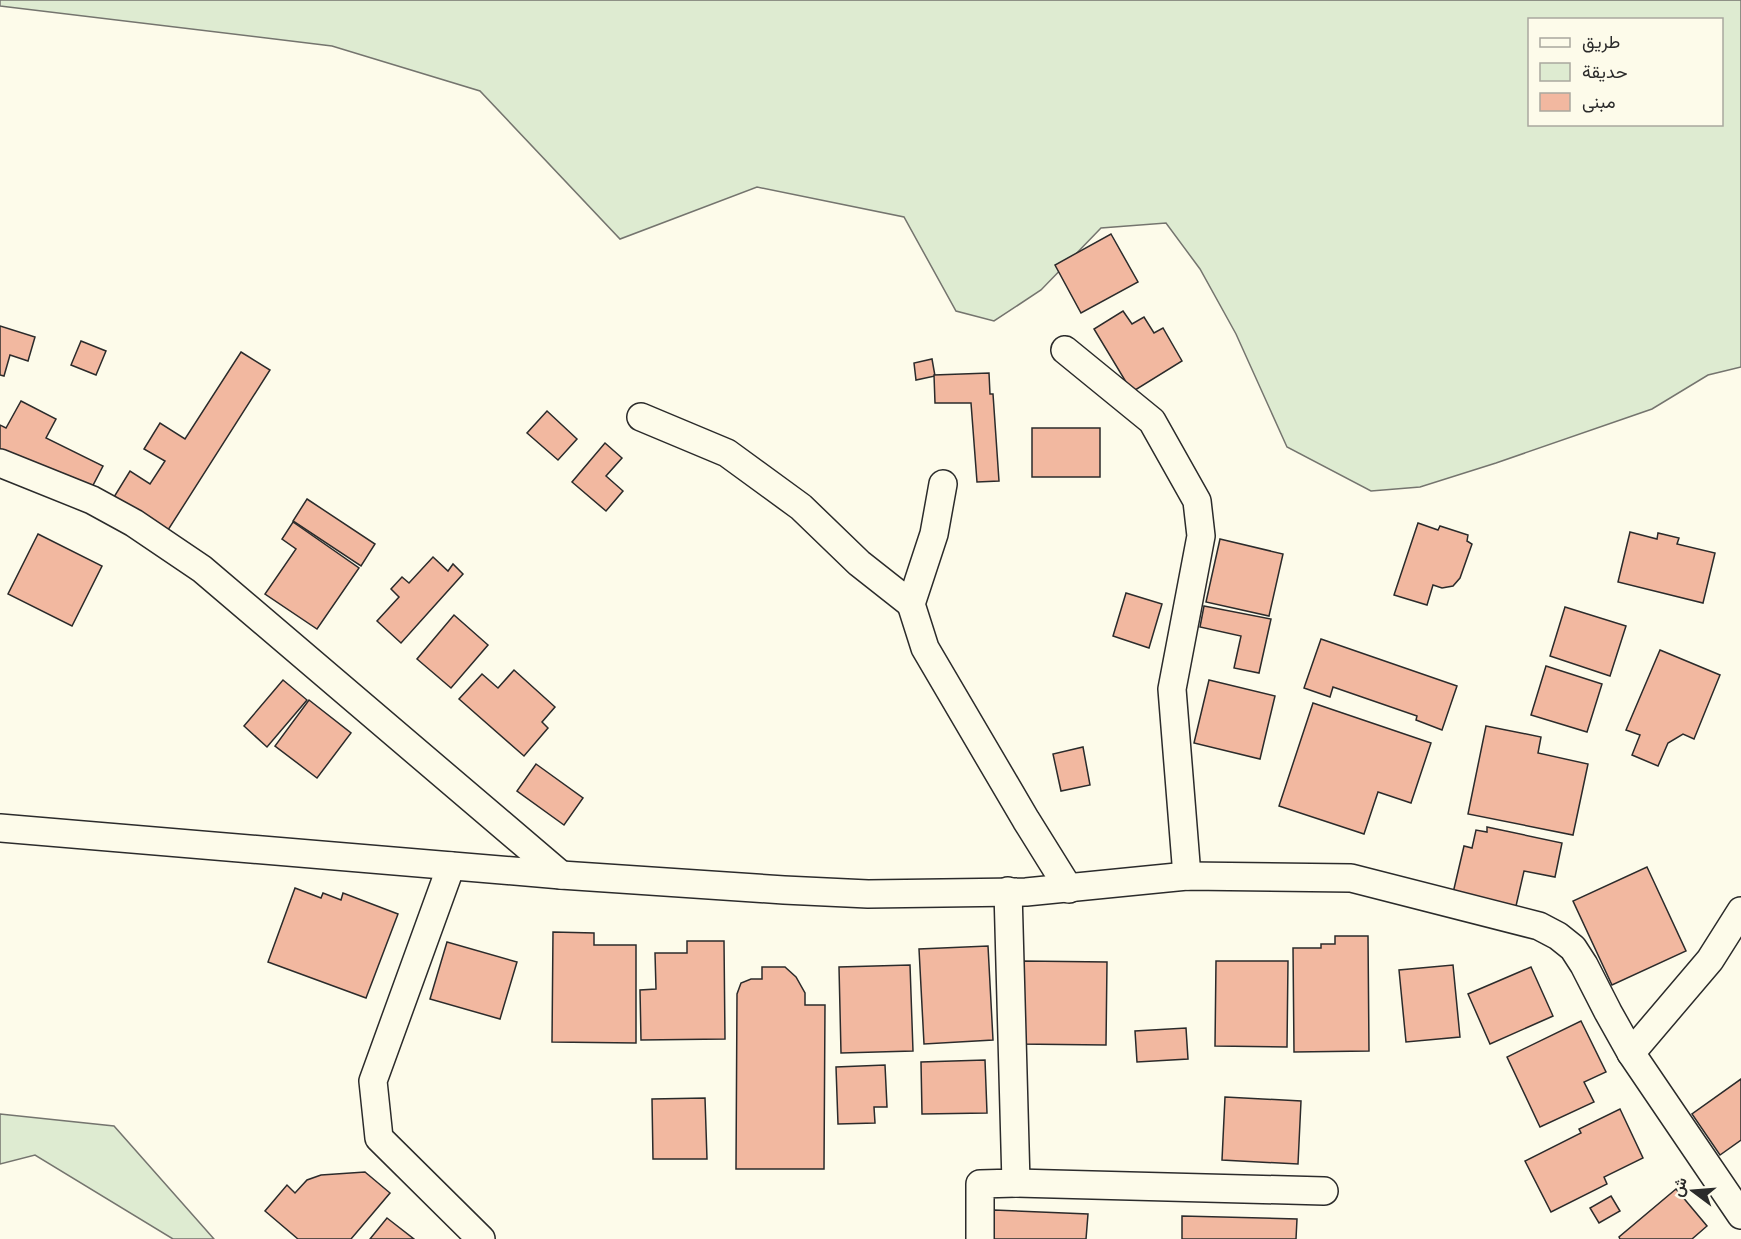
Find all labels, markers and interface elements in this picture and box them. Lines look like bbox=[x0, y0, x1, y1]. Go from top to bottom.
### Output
legend bbox=[1528, 18, 1723, 126]
text: طريق bbox=[1582, 30, 1620, 53]
text: حديقة bbox=[1582, 60, 1628, 83]
text: مبنى bbox=[1582, 90, 1616, 113]
north arrow bbox=[1663, 1161, 1723, 1221]
text: ش bbox=[1666, 1175, 1691, 1199]

